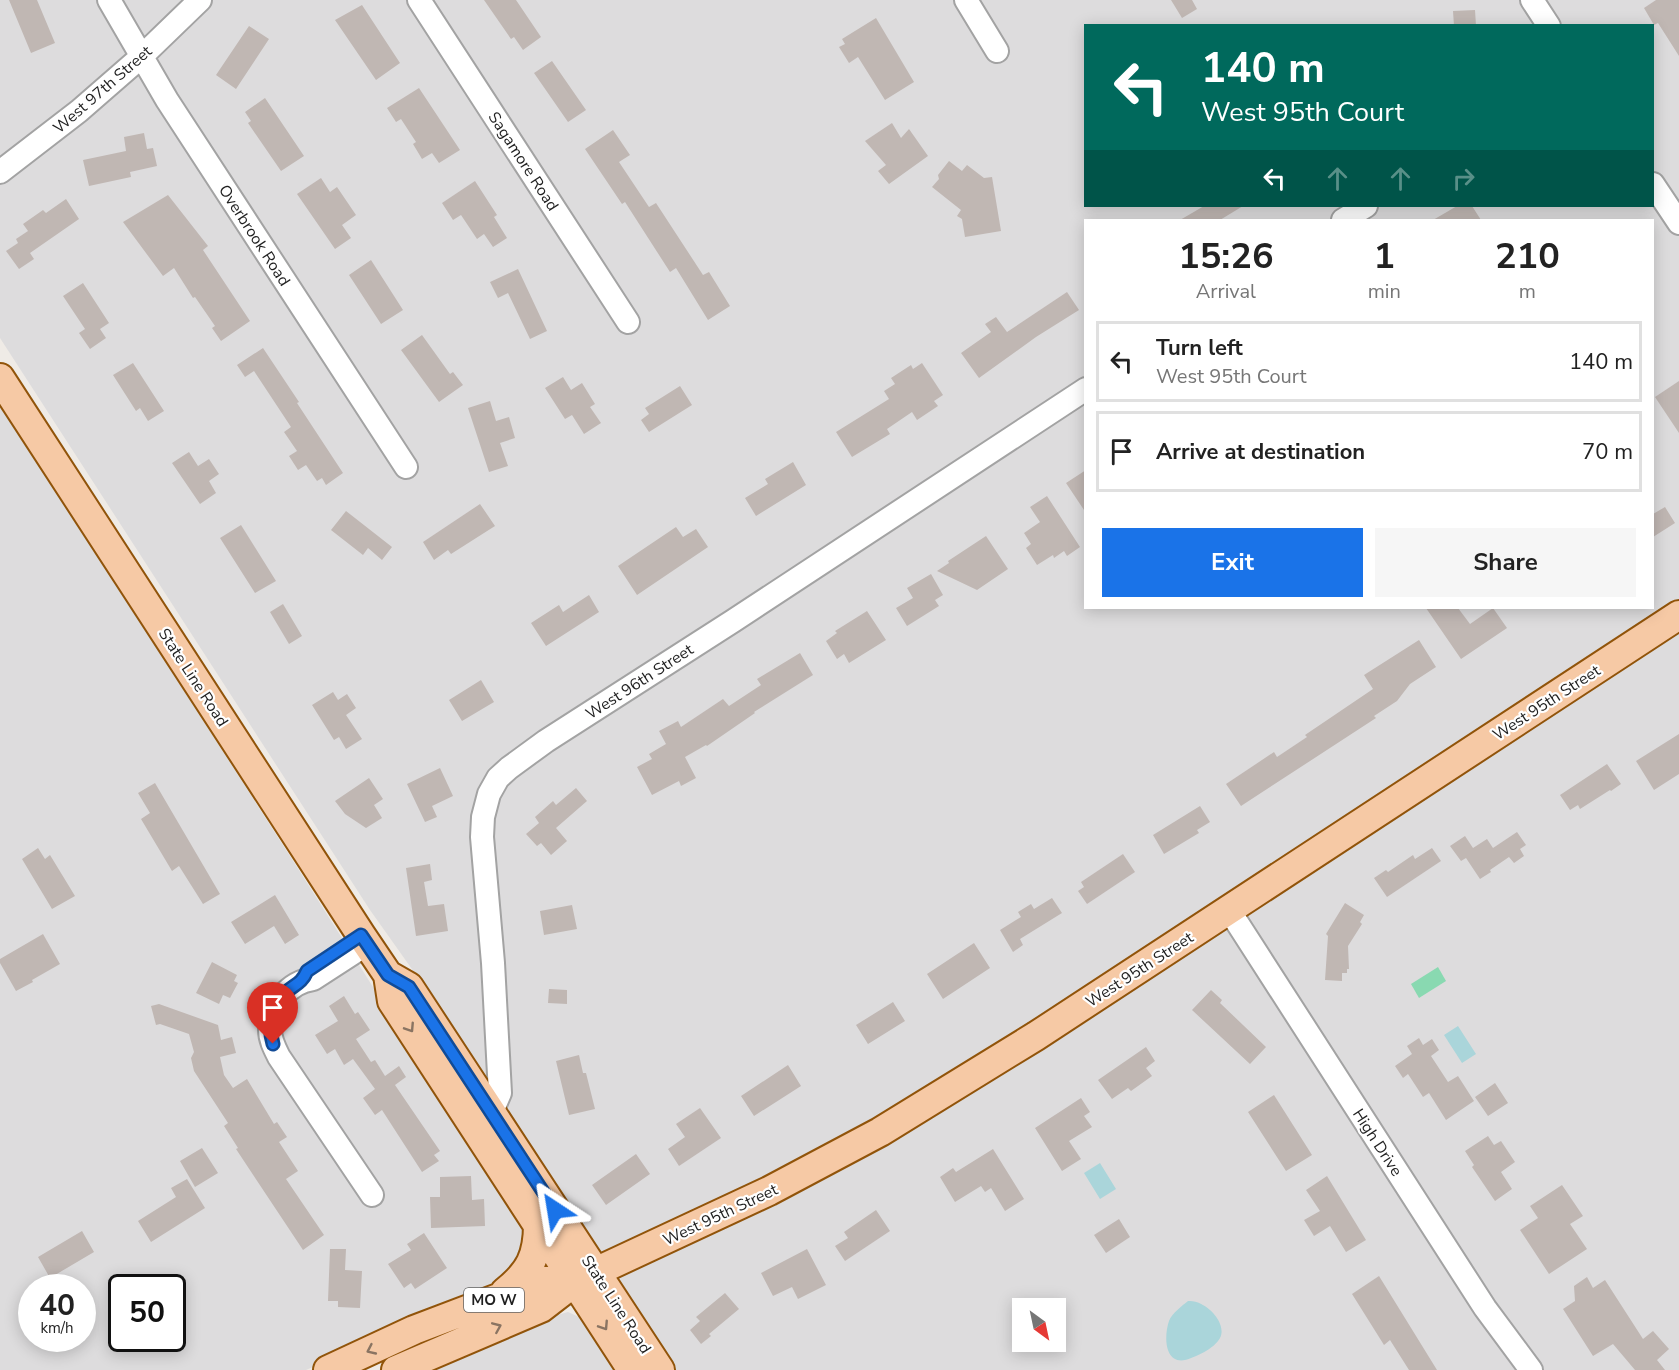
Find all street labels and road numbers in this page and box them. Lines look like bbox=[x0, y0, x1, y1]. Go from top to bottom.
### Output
street label: West 97th Street bbox=[49, 40, 157, 139]
street label: Sagamore Road bbox=[483, 108, 563, 215]
street label: Overbrook Road bbox=[213, 181, 295, 290]
street label: State Line Road bbox=[153, 624, 233, 731]
street label: West 96th Street bbox=[581, 639, 698, 725]
street label: West 95th Street bbox=[1488, 660, 1605, 746]
street label: West 95th Street bbox=[1081, 927, 1198, 1013]
street label: High Drive bbox=[1347, 1105, 1407, 1181]
street label: West 95th Street bbox=[660, 1179, 782, 1251]
street label: State Line Road bbox=[576, 1251, 656, 1358]
road number: MO W bbox=[464, 1288, 524, 1312]

